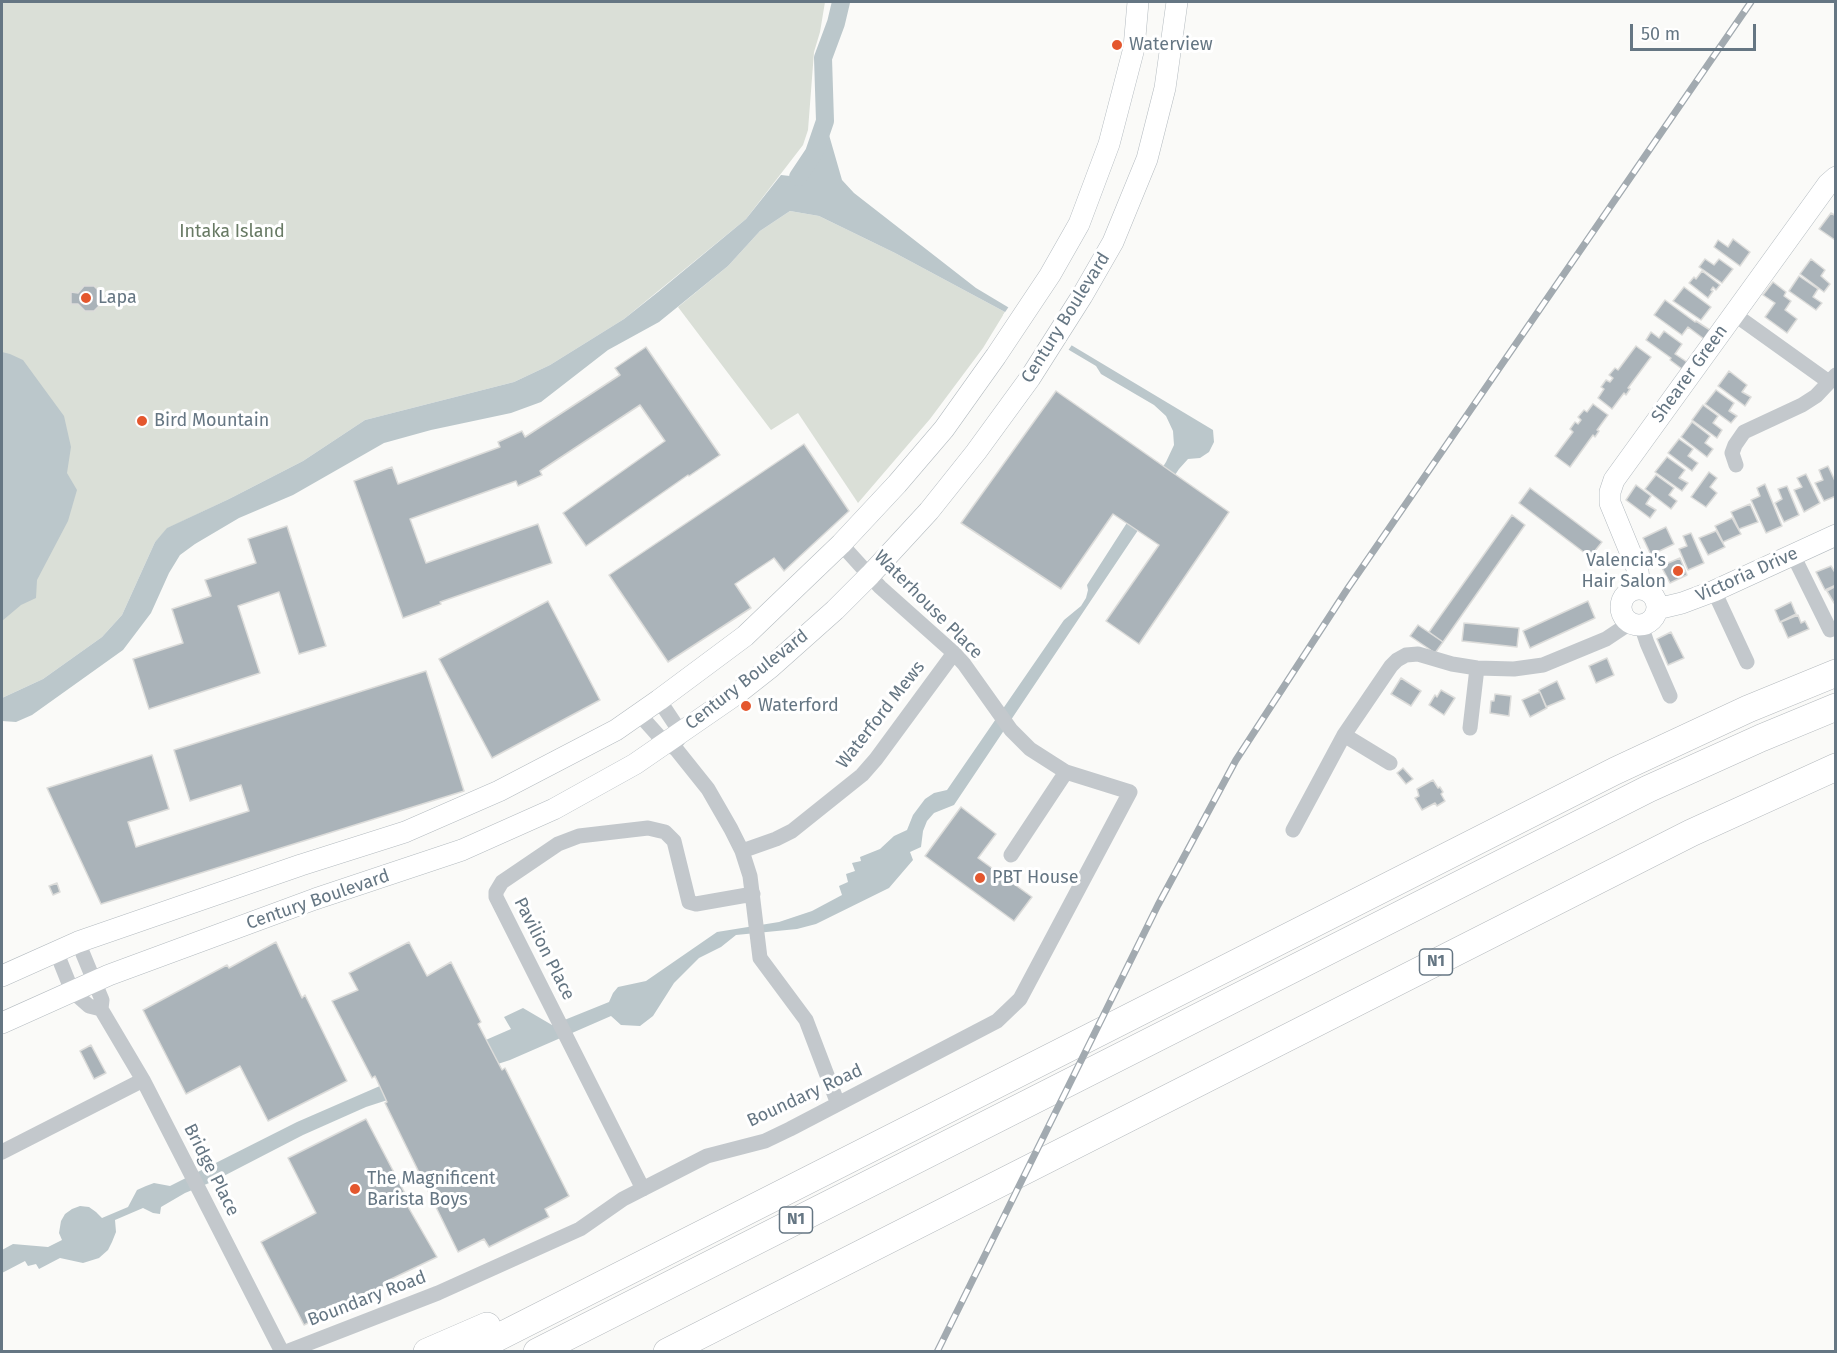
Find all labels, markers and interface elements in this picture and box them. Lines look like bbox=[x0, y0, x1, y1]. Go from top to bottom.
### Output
scale bar bbox=[1633, 12, 1759, 50]
text: 50 m bbox=[1641, 23, 1680, 45]
place label: Waterview bbox=[1129, 34, 1213, 56]
marker: Waterview bbox=[1110, 38, 1124, 52]
park label: Intaka Island bbox=[179, 221, 285, 243]
street label: Century Boulevard bbox=[1017, 249, 1115, 387]
place label: Lapa bbox=[98, 287, 137, 309]
marker: Lapa bbox=[79, 291, 93, 305]
street label: Shearer Green bbox=[1647, 321, 1733, 427]
place label: Bird Mountain bbox=[154, 410, 269, 432]
marker: Bird Mountain bbox=[135, 414, 149, 428]
street label: Victoria Drive bbox=[1693, 543, 1801, 607]
street label: Waterhouse Place bbox=[869, 546, 987, 664]
place label: Valencia's Hair Salon bbox=[1582, 550, 1666, 592]
marker: Valencia's Hair Salon bbox=[1671, 564, 1685, 578]
street label: Century Boulevard bbox=[681, 625, 813, 735]
street label: Waterford Mews bbox=[832, 657, 930, 773]
place label: Waterford bbox=[758, 695, 839, 717]
marker: Waterford bbox=[739, 699, 753, 713]
street label: Century Boulevard bbox=[244, 865, 392, 935]
place label: PBT House bbox=[992, 867, 1079, 889]
marker: PBT House bbox=[973, 871, 987, 885]
street label: Pavilion Place bbox=[509, 894, 579, 1004]
road number: N1 bbox=[1420, 949, 1452, 975]
street label: Boundary Road bbox=[744, 1060, 866, 1132]
street label: Bridge Place bbox=[179, 1120, 243, 1220]
place label: The Magnificent Barista Boys bbox=[367, 1168, 495, 1210]
marker: The Magnificent Barista Boys bbox=[348, 1182, 362, 1196]
road number: N1 bbox=[780, 1207, 812, 1233]
street label: Boundary Road bbox=[305, 1266, 429, 1332]

